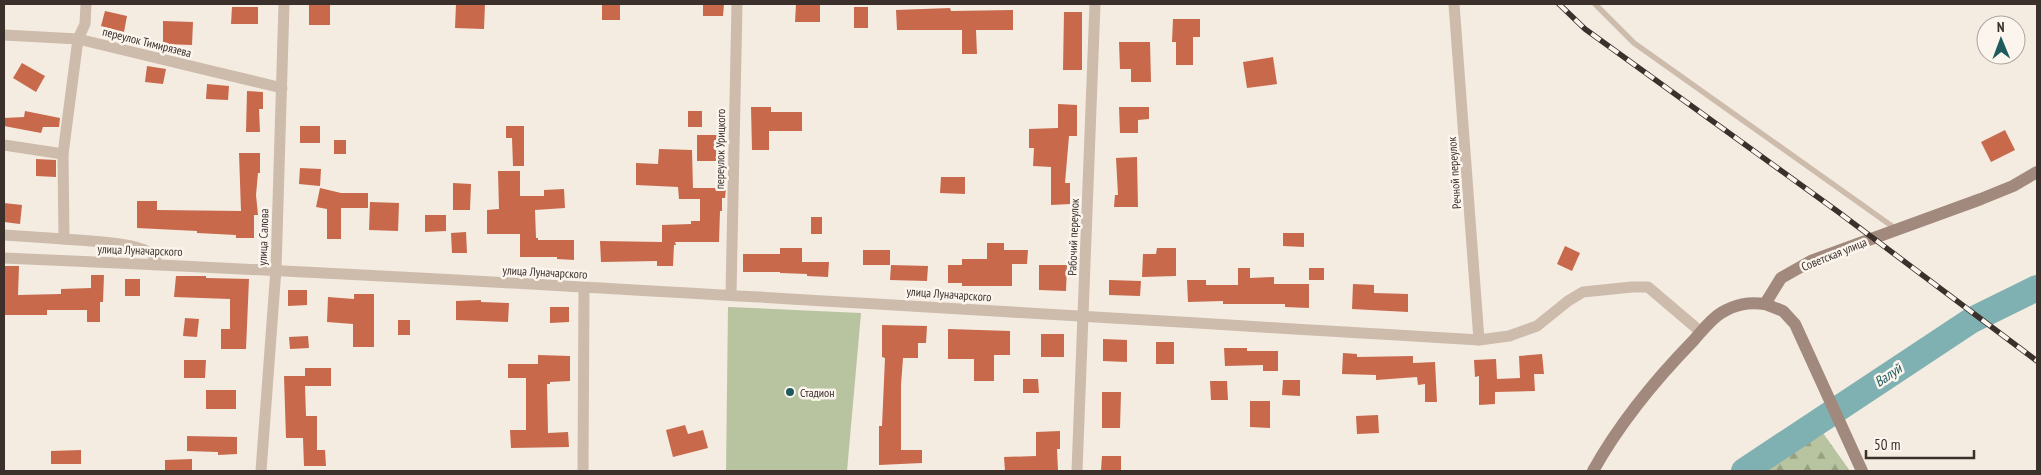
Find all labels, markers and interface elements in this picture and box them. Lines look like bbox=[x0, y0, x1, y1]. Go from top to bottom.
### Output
north arrow bbox=[1976, 15, 2026, 65]
text: N bbox=[1997, 18, 2005, 36]
street label: переулок Тимирязева bbox=[101, 24, 193, 60]
street label: переулок Урицкого bbox=[712, 109, 728, 189]
street label: Речной переулок bbox=[1444, 136, 1464, 210]
street label: Рабочий переулок bbox=[1064, 198, 1082, 276]
street label: улица Салова bbox=[255, 208, 271, 266]
street label: Советская улица bbox=[1799, 234, 1869, 274]
street label: улица Луначарского bbox=[97, 241, 183, 259]
street label: улица Луначарского bbox=[502, 262, 588, 282]
street label: улица Луначарского bbox=[906, 284, 992, 304]
water label: Валуй bbox=[1871, 358, 1907, 391]
place label: Стадион bbox=[800, 385, 834, 400]
marker: Стадион bbox=[784, 386, 796, 398]
scale bar bbox=[1866, 428, 1974, 460]
text: 50 m bbox=[1874, 435, 1900, 454]

